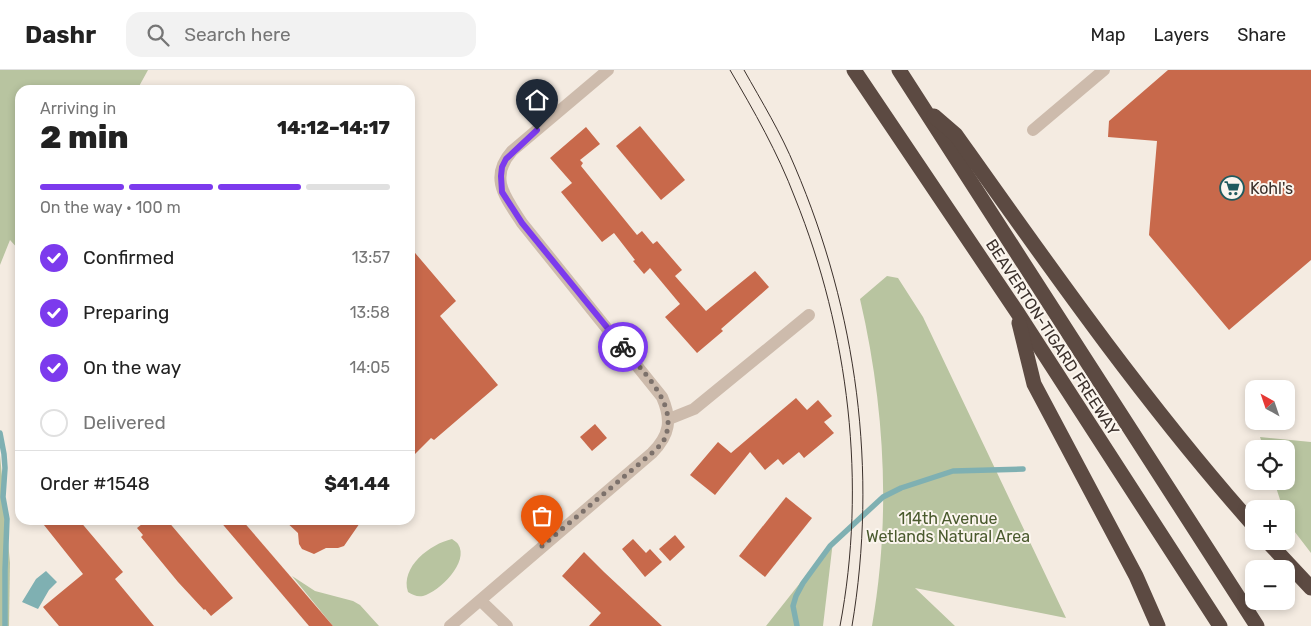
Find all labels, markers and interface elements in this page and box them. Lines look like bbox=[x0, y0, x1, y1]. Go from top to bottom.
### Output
search box bbox=[126, 12, 476, 57]
text: Dashr bbox=[25, 21, 96, 49]
icon: search bbox=[144, 21, 172, 49]
text: Search here bbox=[184, 23, 291, 46]
text: Map bbox=[1091, 24, 1126, 46]
text: Layers bbox=[1154, 24, 1209, 46]
text: Share bbox=[1237, 24, 1286, 46]
pin bbox=[516, 79, 558, 130]
icon: home bbox=[523, 86, 551, 114]
text: Arriving in bbox=[40, 99, 116, 118]
text: 14:12–14:17 bbox=[277, 116, 390, 139]
text: 2 min bbox=[40, 118, 129, 156]
supermarket icon: Kohl's bbox=[1219, 175, 1245, 201]
place label: Kohl's bbox=[1250, 179, 1293, 198]
text: On the way · 100 m bbox=[40, 198, 181, 217]
street label: BEAVERTON-TIGARD FREEWAY bbox=[982, 235, 1123, 439]
icon: check bbox=[40, 244, 68, 272]
text: Confirmed bbox=[83, 246, 174, 269]
text: 13:57 bbox=[352, 248, 390, 267]
icon: check bbox=[40, 299, 68, 327]
text: Preparing bbox=[83, 301, 169, 324]
text: 13:58 bbox=[350, 303, 390, 322]
courier bbox=[598, 322, 648, 372]
icon: bike bbox=[609, 333, 637, 361]
icon: check bbox=[40, 354, 68, 382]
text: On the way bbox=[83, 356, 181, 379]
text: 14:05 bbox=[349, 358, 390, 377]
north arrow bbox=[1245, 380, 1295, 430]
map controls bbox=[1245, 380, 1295, 610]
text: Delivered bbox=[83, 411, 166, 434]
button: locate bbox=[1245, 440, 1295, 490]
text: Order #1548 bbox=[40, 472, 150, 495]
text: $41.44 bbox=[324, 472, 390, 495]
pin bbox=[521, 495, 563, 546]
button: + bbox=[1245, 500, 1295, 550]
icon: bag bbox=[528, 502, 556, 530]
park label: 114th Avenue Wetlands Natural Area bbox=[866, 509, 1030, 546]
button: − bbox=[1245, 560, 1295, 610]

